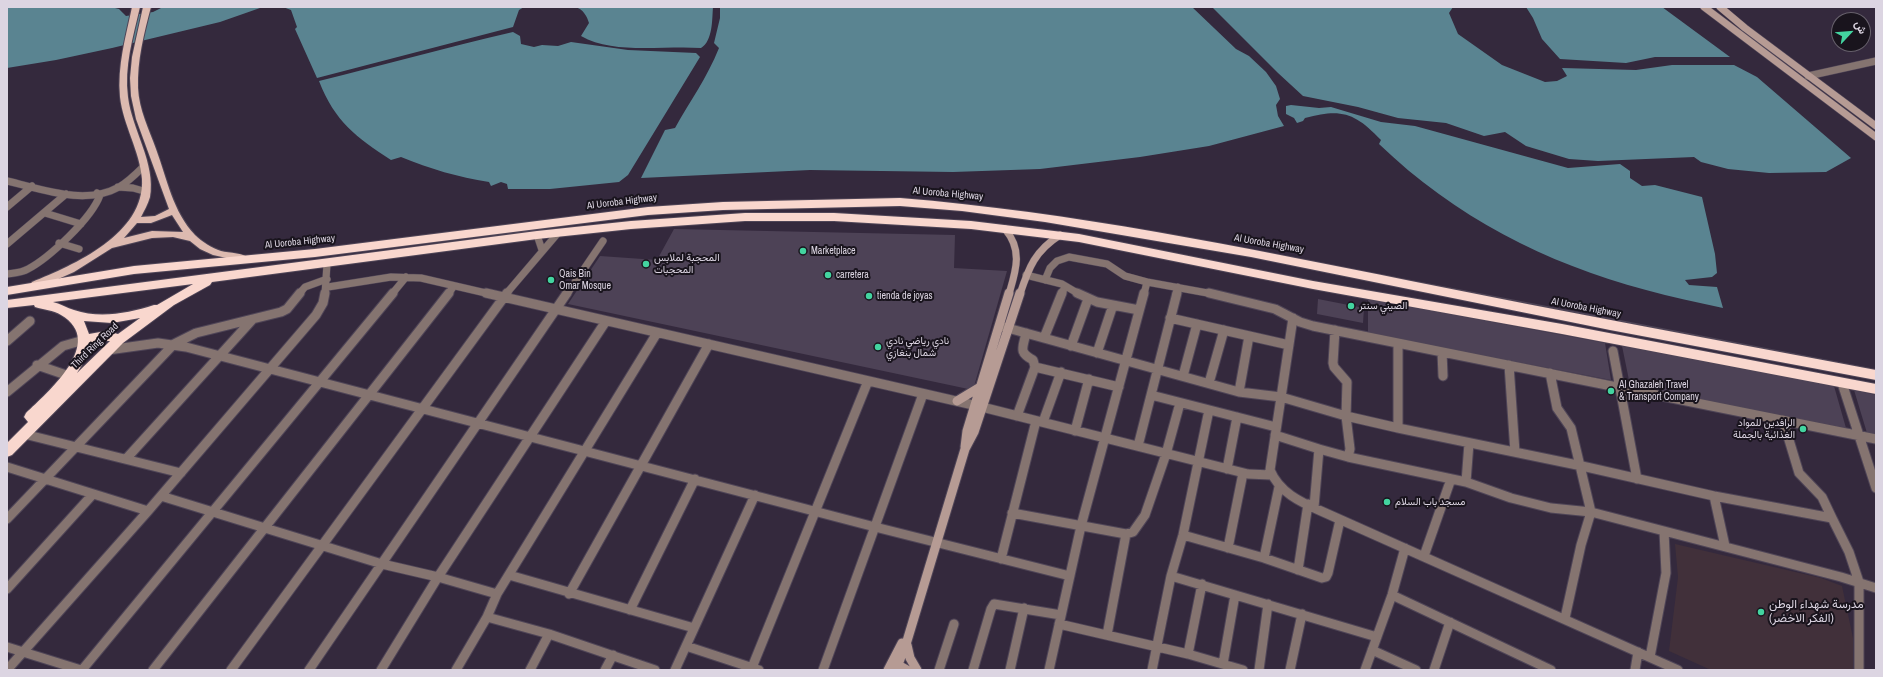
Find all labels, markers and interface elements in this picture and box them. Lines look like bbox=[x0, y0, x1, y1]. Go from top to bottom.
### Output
north arrow bbox=[1831, 12, 1871, 52]
text: ش bbox=[1852, 18, 1870, 36]
street label: Al Uoroba Highway bbox=[912, 185, 984, 203]
street label: Al Uoroba Highway bbox=[586, 192, 658, 212]
street label: Al Uoroba Highway bbox=[264, 232, 336, 252]
street label: Al Uoroba Highway bbox=[1233, 232, 1305, 256]
place label: Marketplace bbox=[811, 245, 856, 257]
marker: Marketplace bbox=[798, 246, 808, 256]
place label: المحجبة لملابس المحجبات bbox=[654, 252, 719, 276]
marker: المحجبة لملابس المحجبات bbox=[641, 259, 651, 269]
place label: Qais Bin Omar Mosque bbox=[559, 268, 611, 292]
place label: carretera bbox=[836, 269, 869, 281]
marker: carretera bbox=[823, 270, 833, 280]
marker: Qais Bin Omar Mosque bbox=[546, 275, 556, 285]
place label: tienda de joyas bbox=[877, 290, 933, 302]
marker: tienda de joyas bbox=[864, 291, 874, 301]
street label: Al Uoroba Highway bbox=[1550, 295, 1622, 321]
place label: الصيني سنتر bbox=[1359, 300, 1407, 312]
marker: الصيني سنتر bbox=[1346, 301, 1356, 311]
street label: Third Ring Road bbox=[69, 321, 121, 371]
place label: نادي رياضي نادي شمال بنغازي bbox=[886, 335, 949, 358]
marker: نادي رياضي نادي شمال بنغازي bbox=[873, 342, 883, 352]
place label: Al Ghazaleh Travel & Transport Company bbox=[1619, 379, 1699, 402]
marker: Al Ghazaleh Travel & Transport Company bbox=[1606, 386, 1616, 396]
place label: الرافدين للمواد الغذائية بالجملة bbox=[1733, 417, 1795, 440]
marker: الرافدين للمواد الغذائية بالجملة bbox=[1798, 424, 1808, 434]
place label: مسجد باب السلام bbox=[1395, 496, 1465, 508]
marker: مسجد باب السلام bbox=[1382, 497, 1392, 507]
place label: مدرسة شهداء الوطن (الفكر الاخضر) bbox=[1769, 598, 1864, 626]
marker: مدرسة شهداء الوطن (الفكر الاخضر) bbox=[1756, 607, 1766, 617]

